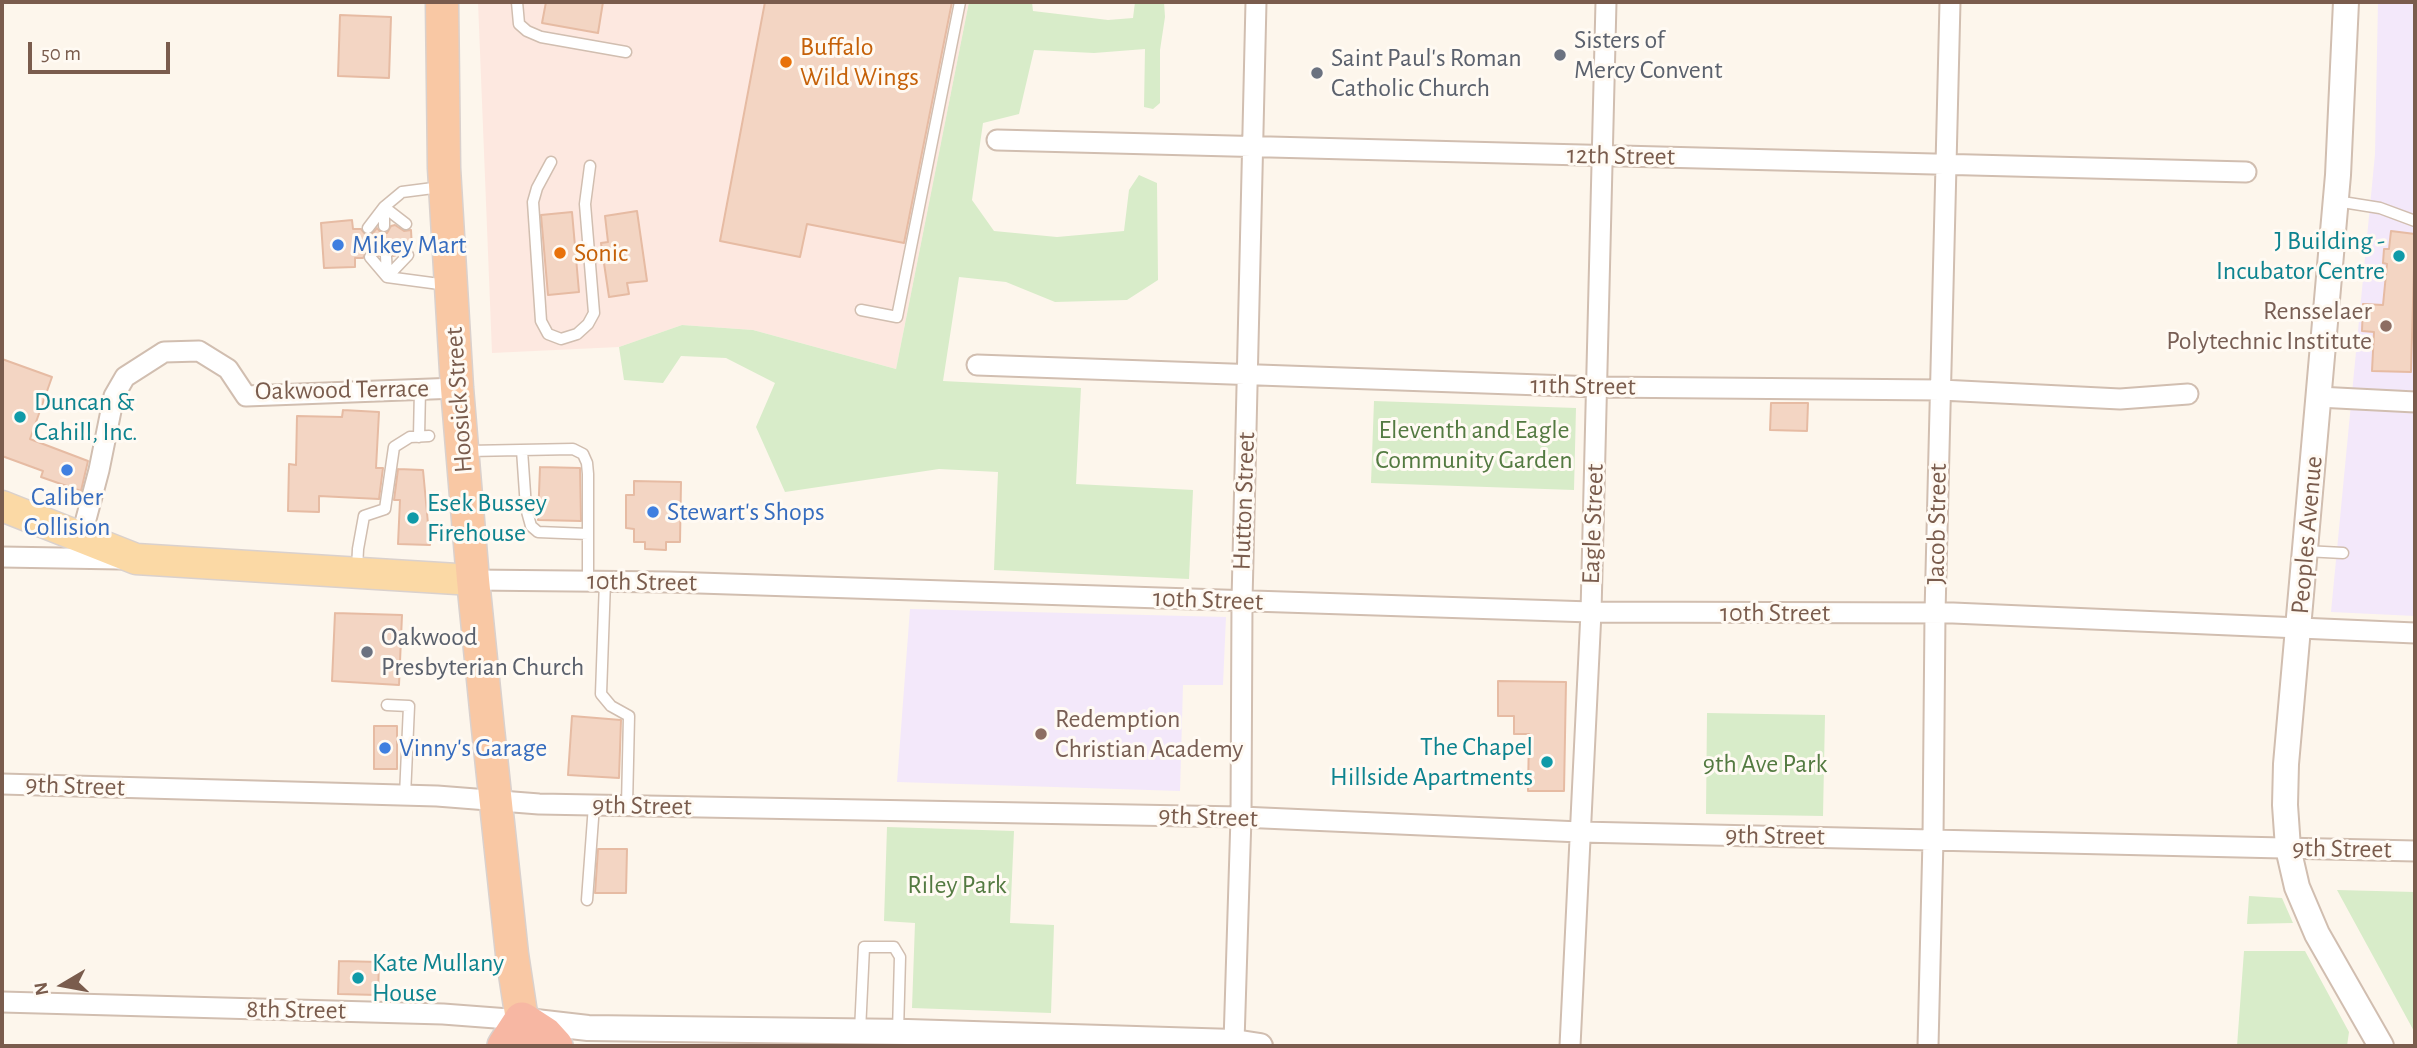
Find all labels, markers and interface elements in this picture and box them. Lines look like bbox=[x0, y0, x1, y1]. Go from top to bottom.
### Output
place label: Sisters of Mercy Convent bbox=[1574, 24, 1723, 86]
scale bar bbox=[32, 28, 173, 72]
place label: Buffalo Wild Wings bbox=[800, 31, 919, 92]
place label: Saint Paul's Roman Catholic Church bbox=[1331, 42, 1522, 104]
text: 50 m bbox=[41, 43, 81, 64]
marker: Sisters of Mercy Convent bbox=[1552, 47, 1568, 63]
marker: Buffalo Wild Wings bbox=[778, 54, 794, 70]
marker: Saint Paul's Roman Catholic Church bbox=[1309, 65, 1325, 81]
street label: 12th Street bbox=[1567, 139, 1675, 173]
place label: J Building - Incubator Centre bbox=[2216, 225, 2385, 286]
place label: Mikey Mart bbox=[352, 229, 466, 261]
marker: Mikey Mart bbox=[330, 237, 346, 253]
place label: Sonic bbox=[574, 237, 628, 269]
marker: Sonic bbox=[552, 245, 568, 261]
marker: J Building - Incubator Centre bbox=[2391, 248, 2407, 264]
place label: Rensselaer Polytechnic Institute bbox=[2166, 295, 2372, 356]
marker: Rensselaer Polytechnic Institute bbox=[2378, 318, 2394, 334]
street label: Hoosick Street bbox=[438, 326, 480, 474]
street label: 11th Street bbox=[1530, 369, 1636, 403]
street label: Oakwood Terrace bbox=[255, 373, 429, 407]
place label: Duncan & Cahill, Inc. bbox=[34, 386, 138, 448]
marker: Duncan & Cahill, Inc. bbox=[12, 409, 28, 425]
park label: Eleventh and Eagle Community Garden bbox=[1375, 414, 1573, 476]
street label: Hutton Street bbox=[1226, 431, 1262, 571]
street label: Peoples Avenue bbox=[2285, 455, 2329, 615]
marker: Caliber Collision bbox=[59, 462, 75, 478]
street label: Eagle Street bbox=[1575, 463, 1611, 585]
street label: Jacob Street bbox=[1920, 463, 1954, 585]
place label: Caliber Collision bbox=[24, 481, 110, 542]
place label: Esek Bussey Firehouse bbox=[427, 487, 547, 548]
place label: Stewart's Shops bbox=[667, 496, 825, 528]
marker: Stewart's Shops bbox=[645, 504, 661, 520]
marker: Esek Bussey Firehouse bbox=[405, 510, 421, 526]
street label: 10th Street bbox=[587, 565, 697, 599]
street label: 10th Street bbox=[1152, 582, 1264, 618]
street label: 10th Street bbox=[1720, 597, 1830, 629]
place label: Oakwood Presbyterian Church bbox=[381, 621, 584, 682]
marker: Oakwood Presbyterian Church bbox=[359, 644, 375, 660]
place label: Redemption Christian Academy bbox=[1055, 703, 1243, 764]
marker: Redemption Christian Academy bbox=[1033, 726, 1049, 742]
place label: The Chapel Hillside Apartments bbox=[1330, 731, 1533, 792]
place label: Vinny's Garage bbox=[399, 732, 547, 764]
marker: Vinny's Garage bbox=[377, 740, 393, 756]
park label: 9th Ave Park bbox=[1703, 748, 1827, 780]
marker: The Chapel Hillside Apartments bbox=[1539, 754, 1555, 770]
street label: 9th Street bbox=[25, 769, 125, 803]
street label: 9th Street bbox=[592, 790, 692, 822]
street label: 9th Street bbox=[1158, 800, 1258, 834]
street label: 9th Street bbox=[1725, 820, 1825, 852]
street label: 9th Street bbox=[2292, 833, 2392, 865]
park label: Riley Park bbox=[907, 869, 1007, 901]
place label: Kate Mullany House bbox=[372, 947, 504, 1009]
north arrow bbox=[28, 950, 98, 1020]
marker: Kate Mullany House bbox=[350, 970, 366, 986]
text: N bbox=[31, 981, 52, 997]
street label: 8th Street bbox=[246, 994, 346, 1026]

